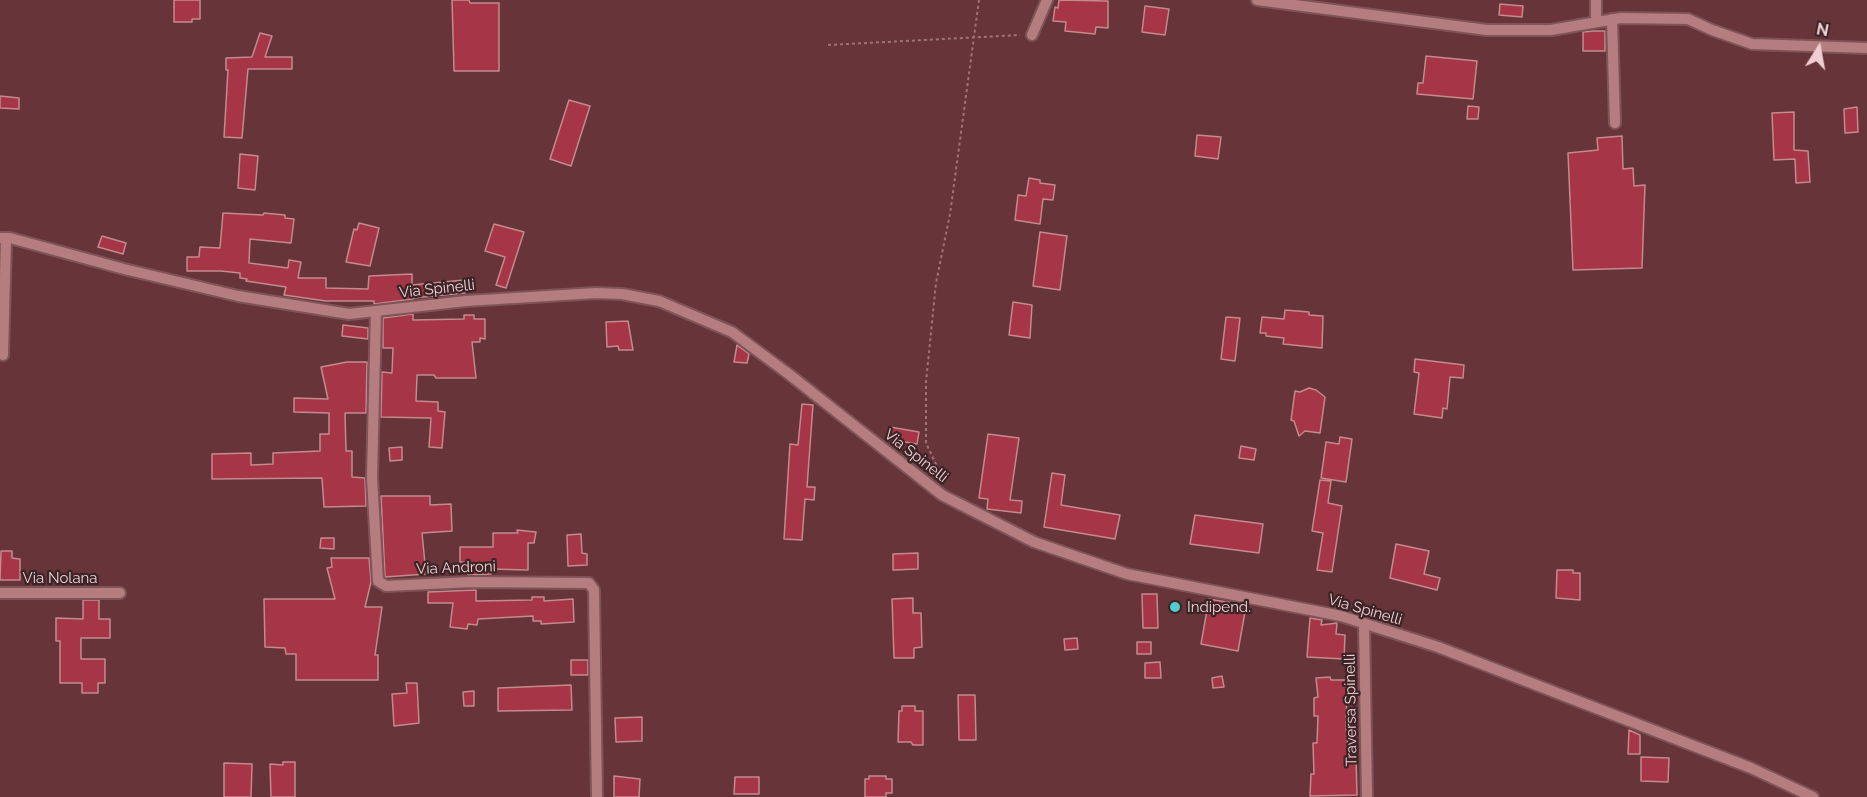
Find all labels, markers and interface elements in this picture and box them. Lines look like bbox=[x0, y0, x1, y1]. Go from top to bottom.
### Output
north arrow bbox=[1789, 18, 1849, 78]
text: N bbox=[1815, 19, 1830, 40]
street label: Via Spinelli bbox=[398, 276, 476, 302]
street label: Via Spinelli bbox=[880, 425, 952, 487]
street label: Via Androni bbox=[416, 558, 496, 578]
street label: Via Nolana bbox=[22, 569, 98, 587]
street label: Via Spinelli bbox=[1326, 591, 1404, 629]
place label: Indipend. bbox=[1187, 598, 1251, 616]
marker: Indipend. bbox=[1168, 600, 1182, 614]
street label: Traversa Spinelli bbox=[1341, 654, 1361, 766]

